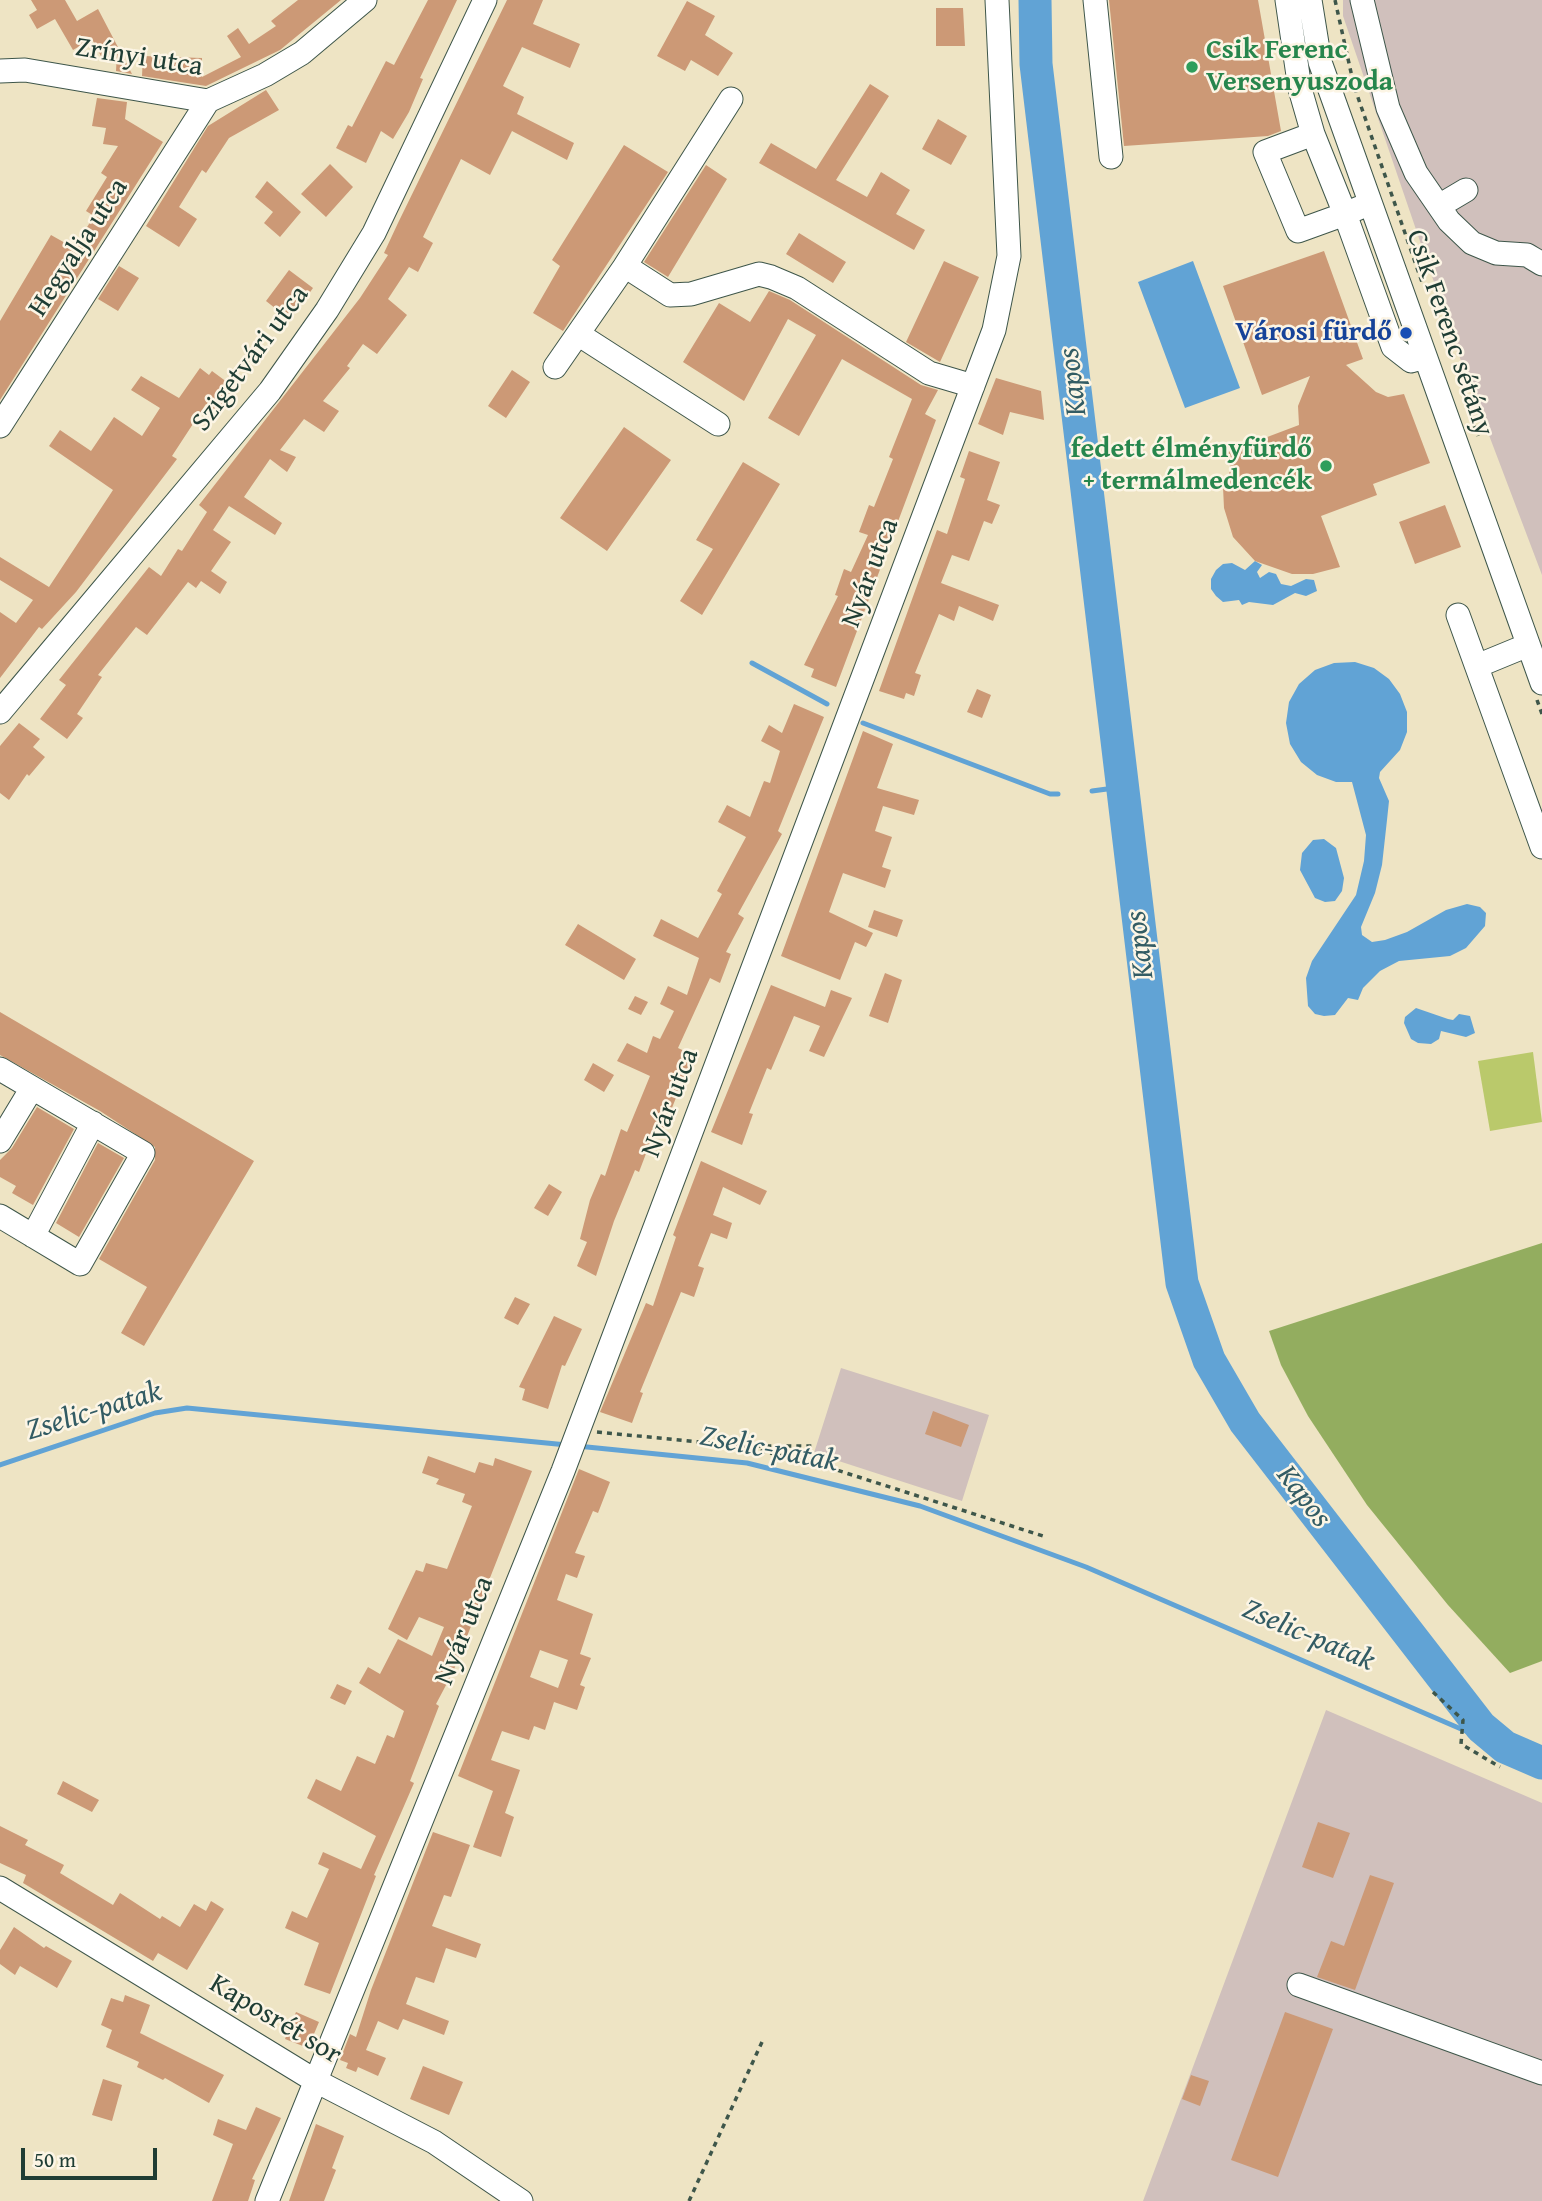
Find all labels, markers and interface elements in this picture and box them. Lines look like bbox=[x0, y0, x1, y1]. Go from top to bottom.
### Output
street label: Zrínyi utca bbox=[73, 31, 205, 85]
place label: Csik Ferenc Versenyuszoda bbox=[1206, 34, 1393, 100]
marker: Csik Ferenc Versenyuszoda bbox=[1184, 59, 1200, 75]
street label: Hegyalja utca bbox=[22, 173, 136, 323]
street label: Csik Ferenc sétány bbox=[1398, 225, 1500, 441]
street label: Szigetvári utca bbox=[185, 279, 317, 439]
place label: Városi fürdő bbox=[1235, 316, 1392, 350]
marker: Városi fürdő bbox=[1398, 325, 1414, 341]
water label: Kapos bbox=[1052, 346, 1096, 418]
place label: fedett élményfürdő + termálmedencék bbox=[1071, 433, 1312, 499]
marker: fedett élményfürdő + termálmedencék bbox=[1318, 458, 1334, 474]
street label: Nyár utca bbox=[835, 514, 907, 632]
water label: Kapos bbox=[1119, 909, 1163, 981]
street label: Nyár utca bbox=[635, 1044, 707, 1162]
water label: Zselic-patak bbox=[22, 1374, 166, 1450]
water label: Zselic-patak bbox=[697, 1419, 841, 1481]
water label: Kapos bbox=[1268, 1459, 1338, 1535]
street label: Nyár utca bbox=[428, 1572, 502, 1690]
water label: Zselic-patak bbox=[1237, 1592, 1379, 1680]
street label: Kaposrét sor bbox=[203, 1967, 347, 2073]
scale bar bbox=[24, 2134, 161, 2178]
text: 50 m bbox=[34, 2144, 76, 2175]

